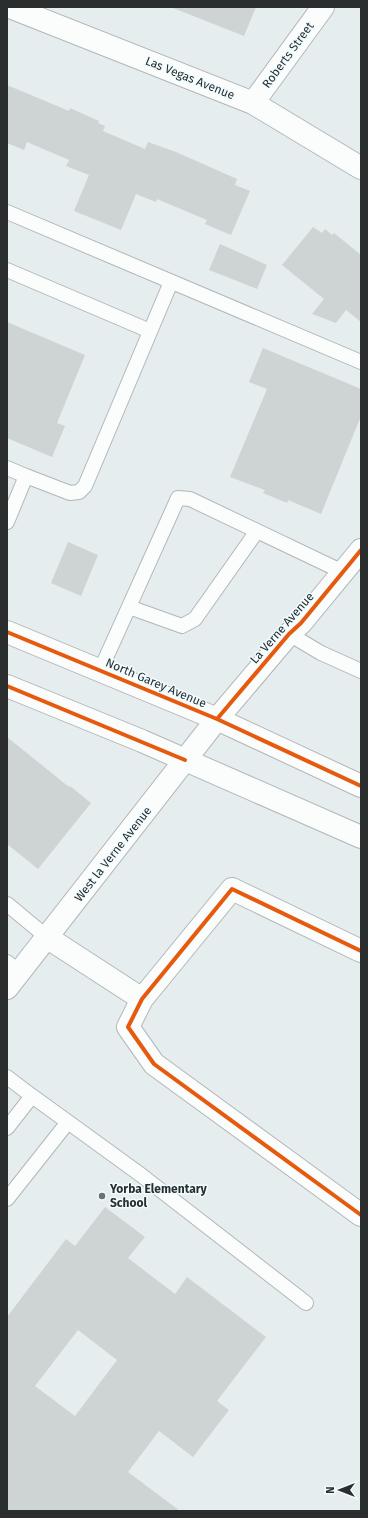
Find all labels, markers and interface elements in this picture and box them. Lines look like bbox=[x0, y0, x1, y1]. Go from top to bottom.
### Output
street label: Roberts Street bbox=[259, 19, 317, 91]
street label: Las Vegas Avenue bbox=[143, 54, 237, 102]
street label: La Verne Avenue bbox=[247, 590, 317, 666]
street label: North Garey Avenue bbox=[103, 655, 209, 711]
street label: West la Verne Avenue bbox=[72, 804, 154, 904]
place label: Yorba Elementary School bbox=[109, 1182, 208, 1210]
marker: Yorba Elementary School bbox=[97, 1191, 107, 1201]
north arrow bbox=[320, 1470, 360, 1510]
text: N bbox=[324, 1486, 337, 1494]

